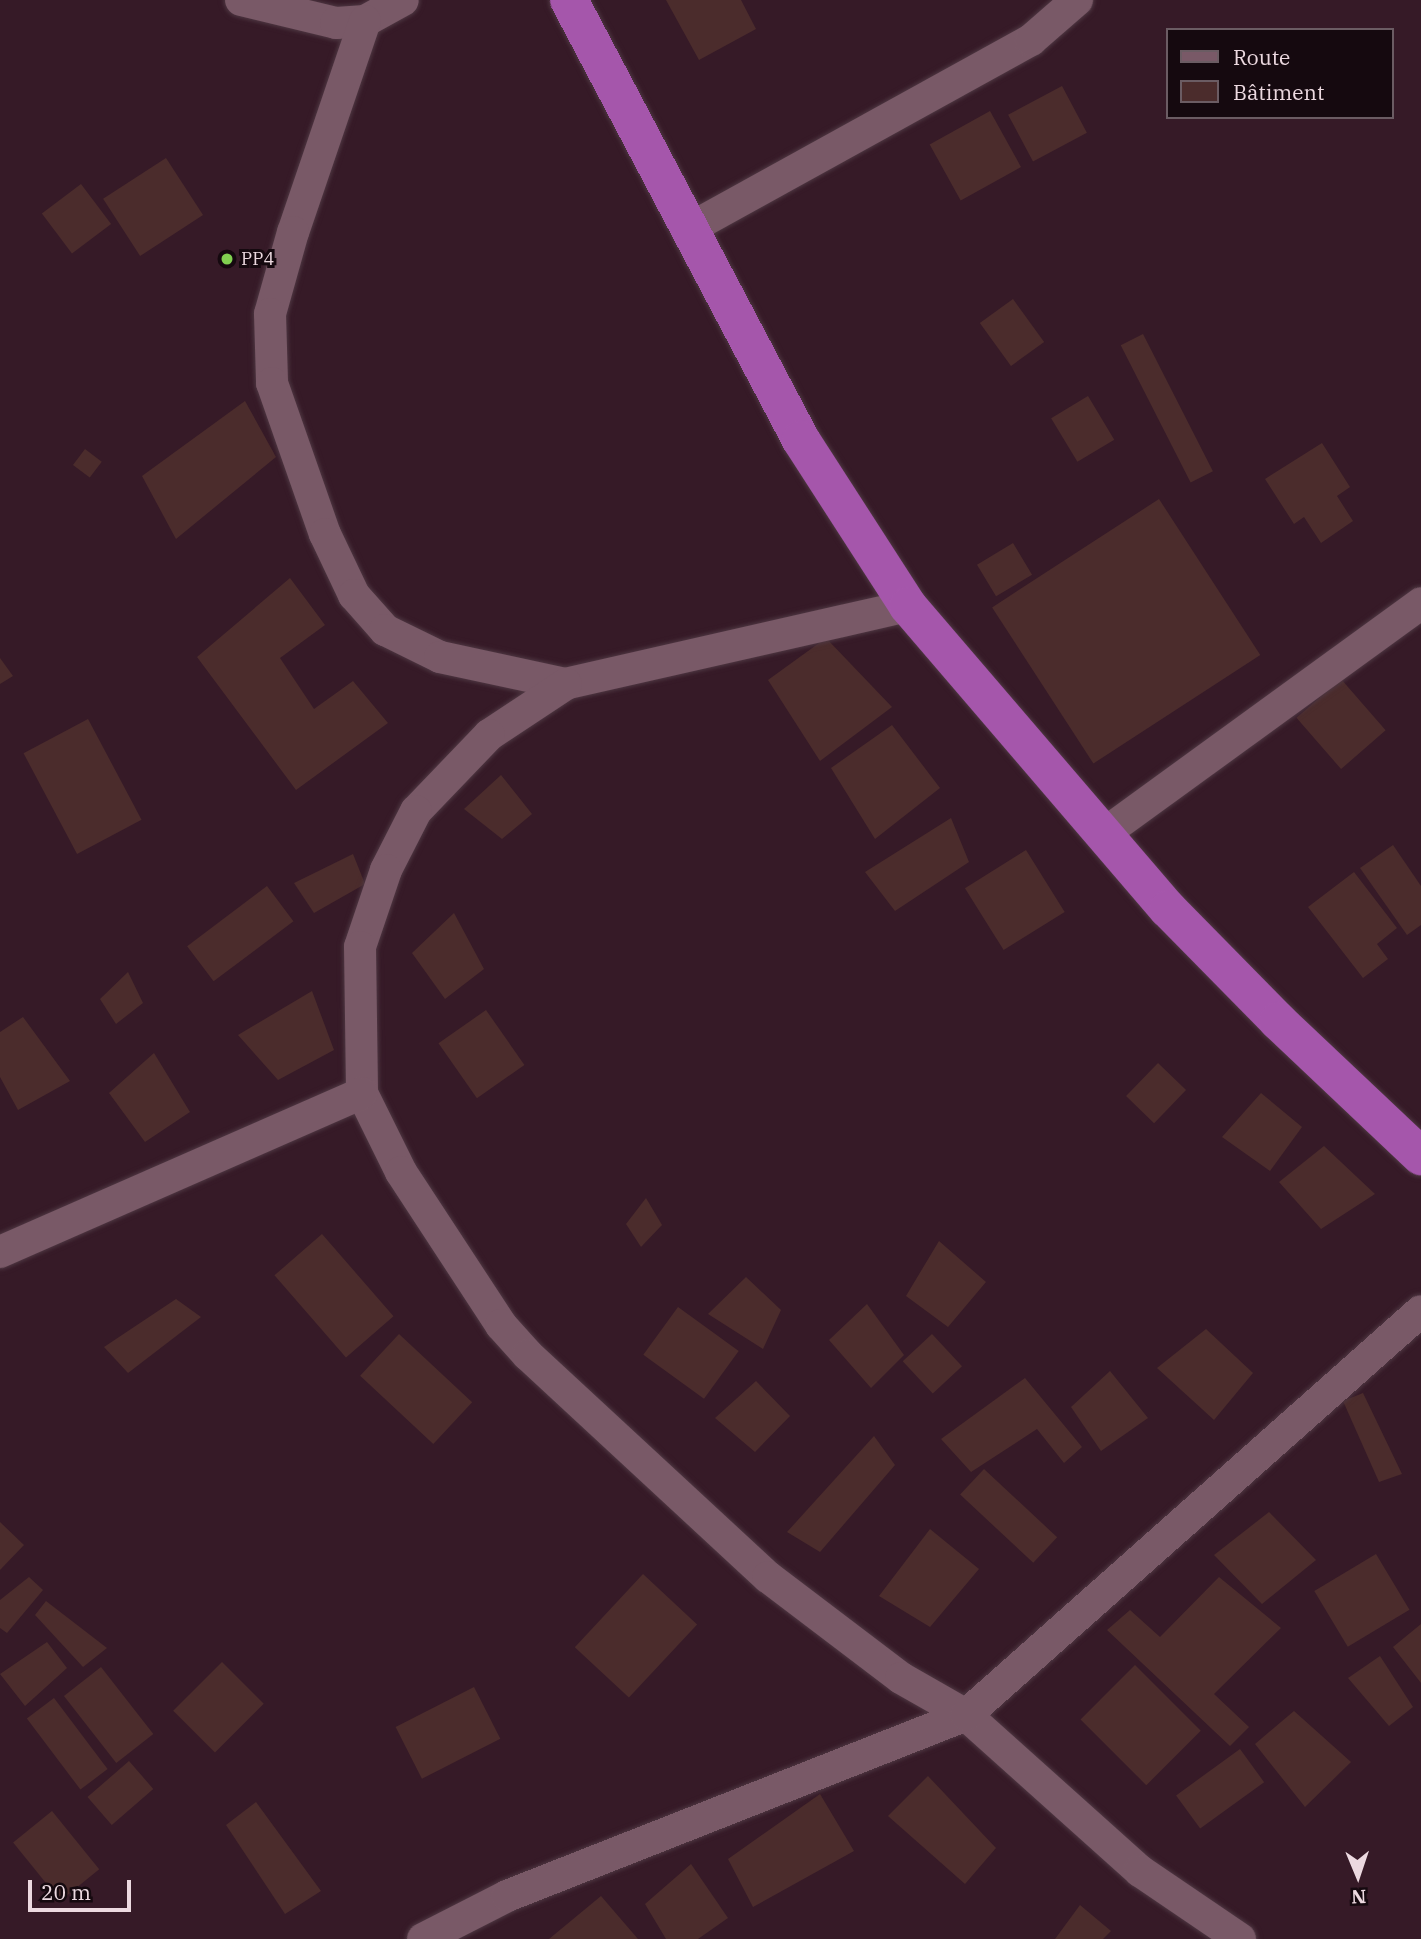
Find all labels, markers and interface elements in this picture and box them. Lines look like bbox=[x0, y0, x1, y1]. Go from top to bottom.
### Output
legend bbox=[1166, 28, 1393, 119]
text: Route bbox=[1233, 43, 1290, 71]
text: Bâtiment bbox=[1233, 78, 1324, 106]
place label: PP4 bbox=[241, 248, 274, 270]
marker: PP4 bbox=[219, 251, 235, 267]
north arrow bbox=[1323, 1841, 1393, 1911]
scale bar bbox=[32, 1866, 135, 1910]
text: 20 m bbox=[41, 1878, 91, 1906]
text: N bbox=[1351, 1885, 1367, 1909]

